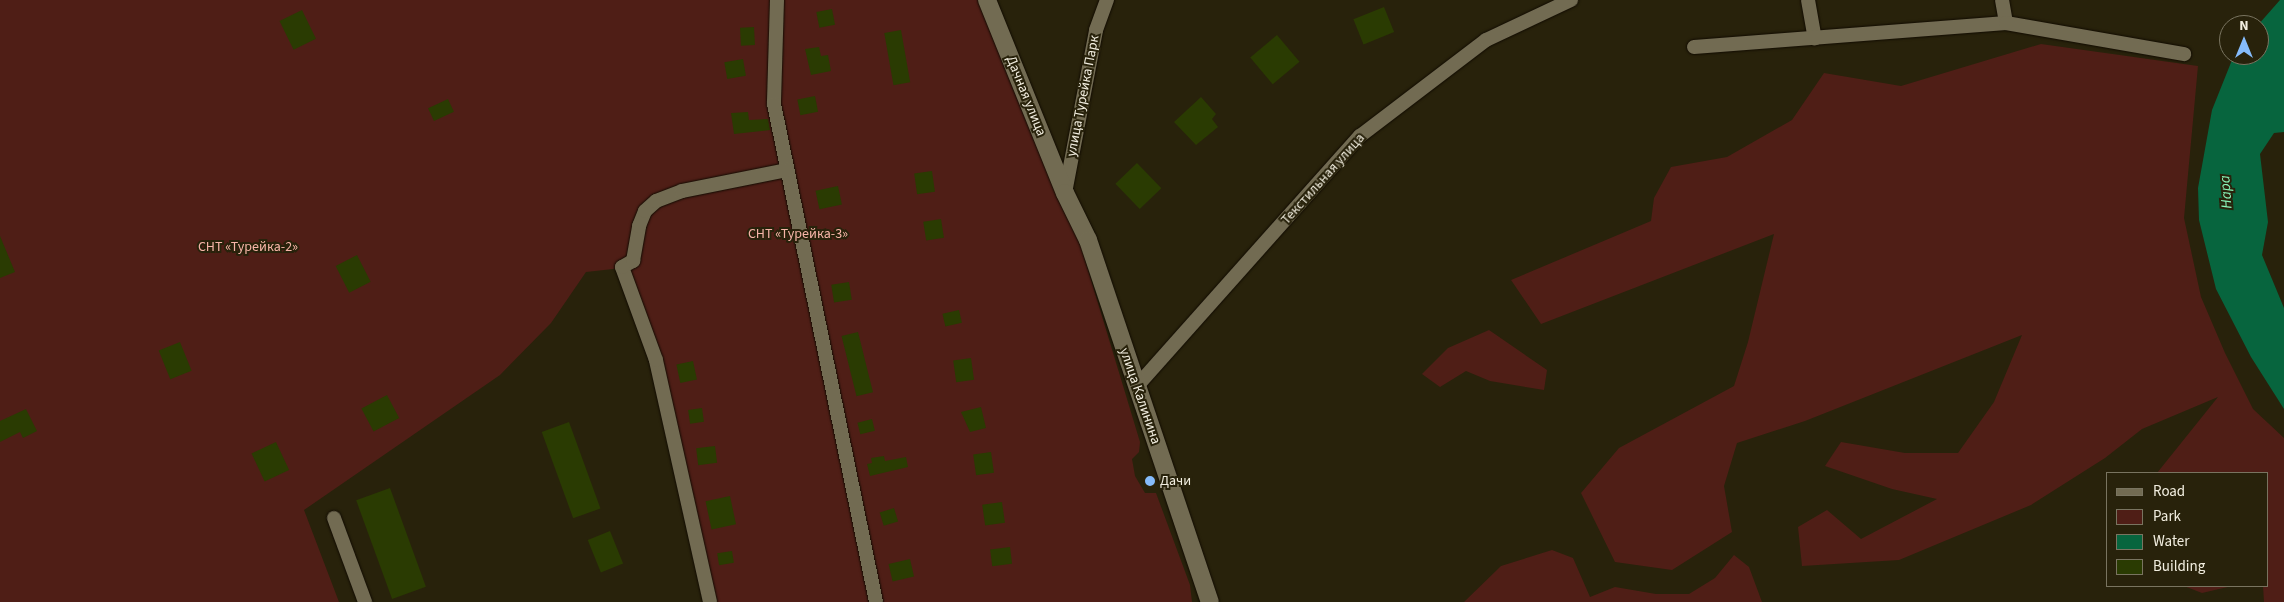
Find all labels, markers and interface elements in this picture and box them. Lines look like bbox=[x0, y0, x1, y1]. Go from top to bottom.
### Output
north arrow bbox=[2219, 15, 2269, 65]
text: N bbox=[2239, 16, 2249, 36]
street label: улица Турейка Парк bbox=[1063, 34, 1103, 158]
street label: Дачная улица bbox=[1002, 53, 1050, 139]
street label: Текстильная улица bbox=[1278, 130, 1368, 228]
water label: Нара bbox=[2216, 175, 2236, 209]
park label: СНТ «Турейка-3» bbox=[748, 226, 848, 242]
park label: СНТ «Турейка-2» bbox=[198, 239, 298, 255]
street label: улица Калинина bbox=[1116, 346, 1164, 446]
legend bbox=[2106, 472, 2269, 587]
place label: Дачи bbox=[1160, 473, 1191, 489]
marker: Дачи bbox=[1144, 475, 1156, 487]
text: Road bbox=[2153, 481, 2185, 502]
text: Park bbox=[2153, 506, 2181, 527]
text: Water bbox=[2153, 531, 2189, 552]
text: Building bbox=[2153, 556, 2205, 577]

